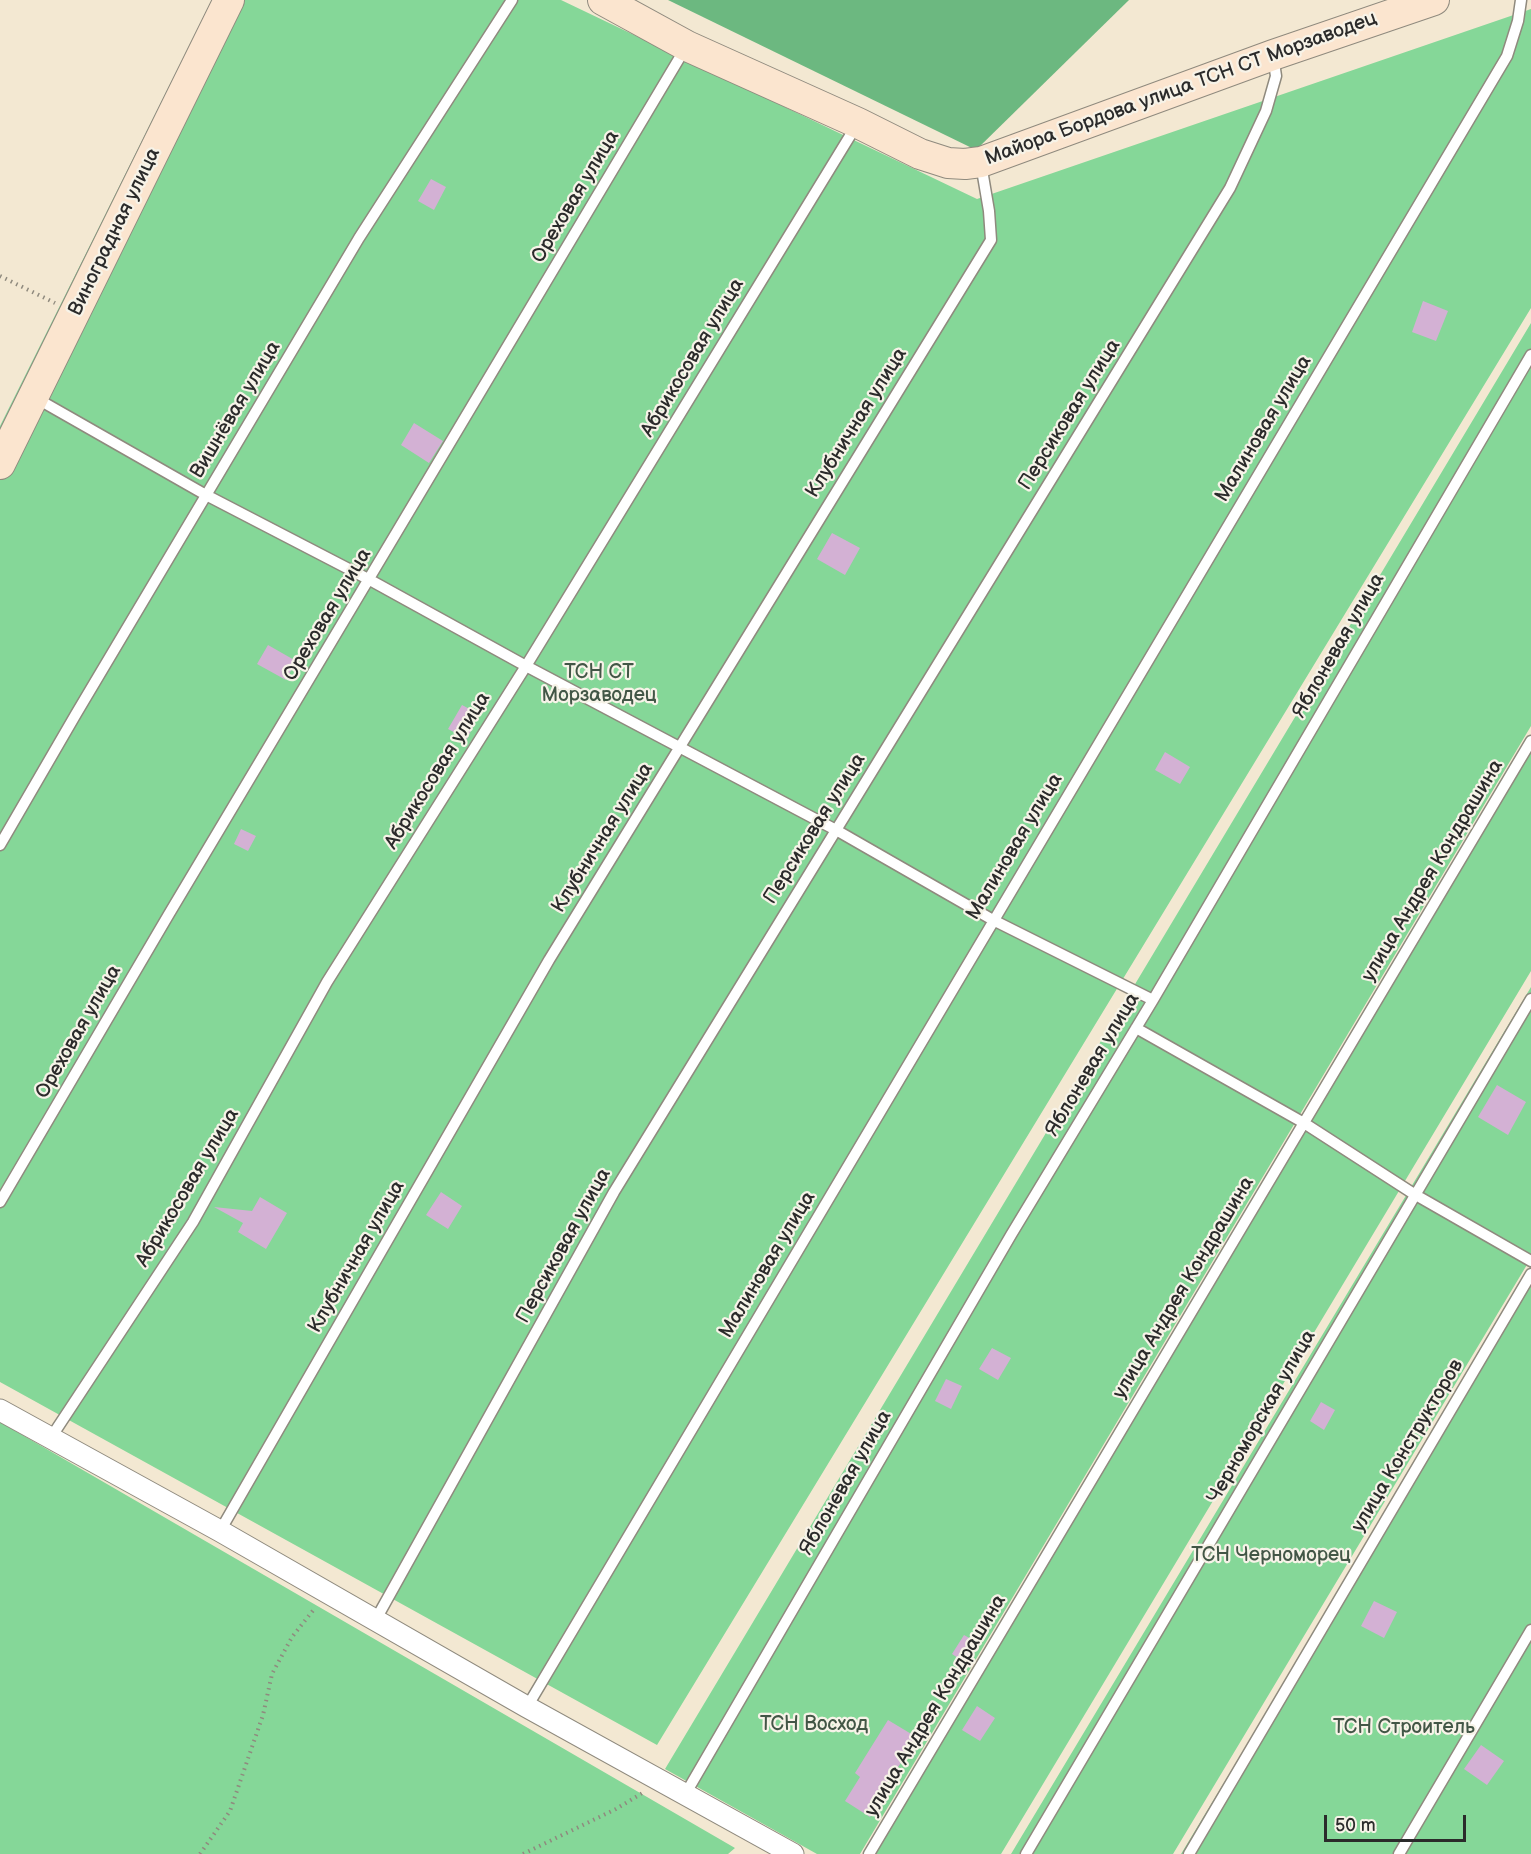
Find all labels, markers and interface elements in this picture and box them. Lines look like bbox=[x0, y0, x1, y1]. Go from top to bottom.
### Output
street label: Майора Бордова улица ТСН СТ Морзаводец bbox=[982, 7, 1380, 171]
street label: Ореховая улица bbox=[527, 126, 625, 268]
street label: Виноградная улица bbox=[64, 144, 166, 320]
street label: Абрикосовая улица bbox=[636, 274, 750, 442]
street label: Персиковая улица bbox=[1014, 335, 1126, 495]
street label: Вишнёвая улица bbox=[186, 337, 286, 483]
street label: Клубничная улица bbox=[801, 344, 913, 502]
street label: Малиновая улица bbox=[1211, 351, 1317, 507]
street label: Ореховая улица bbox=[279, 544, 377, 686]
street label: Яблоневая улица bbox=[1288, 569, 1390, 723]
park label: ТСН СТ Морзаводец bbox=[541, 661, 657, 708]
street label: Абрикосовая улица bbox=[380, 688, 496, 854]
street label: Персиковая улица bbox=[759, 749, 871, 909]
street label: улица Андрея Кондрашина bbox=[1357, 756, 1509, 986]
street label: Клубничная улица bbox=[547, 759, 659, 917]
street label: Малиновая улица bbox=[962, 769, 1068, 925]
street label: Ореховая улица bbox=[31, 961, 127, 1103]
street label: Яблоневая улица bbox=[1041, 989, 1145, 1141]
street label: Абрикосовая улица bbox=[131, 1104, 245, 1272]
street label: Персиковая улица bbox=[512, 1164, 616, 1328]
street label: улица Андрея Кондрашина bbox=[1108, 1173, 1260, 1403]
street label: Клубничная улица bbox=[304, 1176, 410, 1338]
street label: Малиновая улица bbox=[715, 1187, 821, 1343]
street label: Черноморская улица bbox=[1203, 1326, 1321, 1508]
street label: улица Конструкторов bbox=[1347, 1355, 1469, 1537]
street label: Яблоневая улица bbox=[795, 1406, 897, 1560]
park label: ТСН Черноморец bbox=[1191, 1544, 1351, 1568]
street label: улица Андрея Кондрашина bbox=[860, 1591, 1012, 1821]
park label: ТСН Восход bbox=[760, 1713, 868, 1737]
park label: ТСН Строитель bbox=[1333, 1716, 1475, 1740]
scale bar bbox=[1327, 1803, 1470, 1841]
text: 50 m bbox=[1335, 1815, 1376, 1836]

